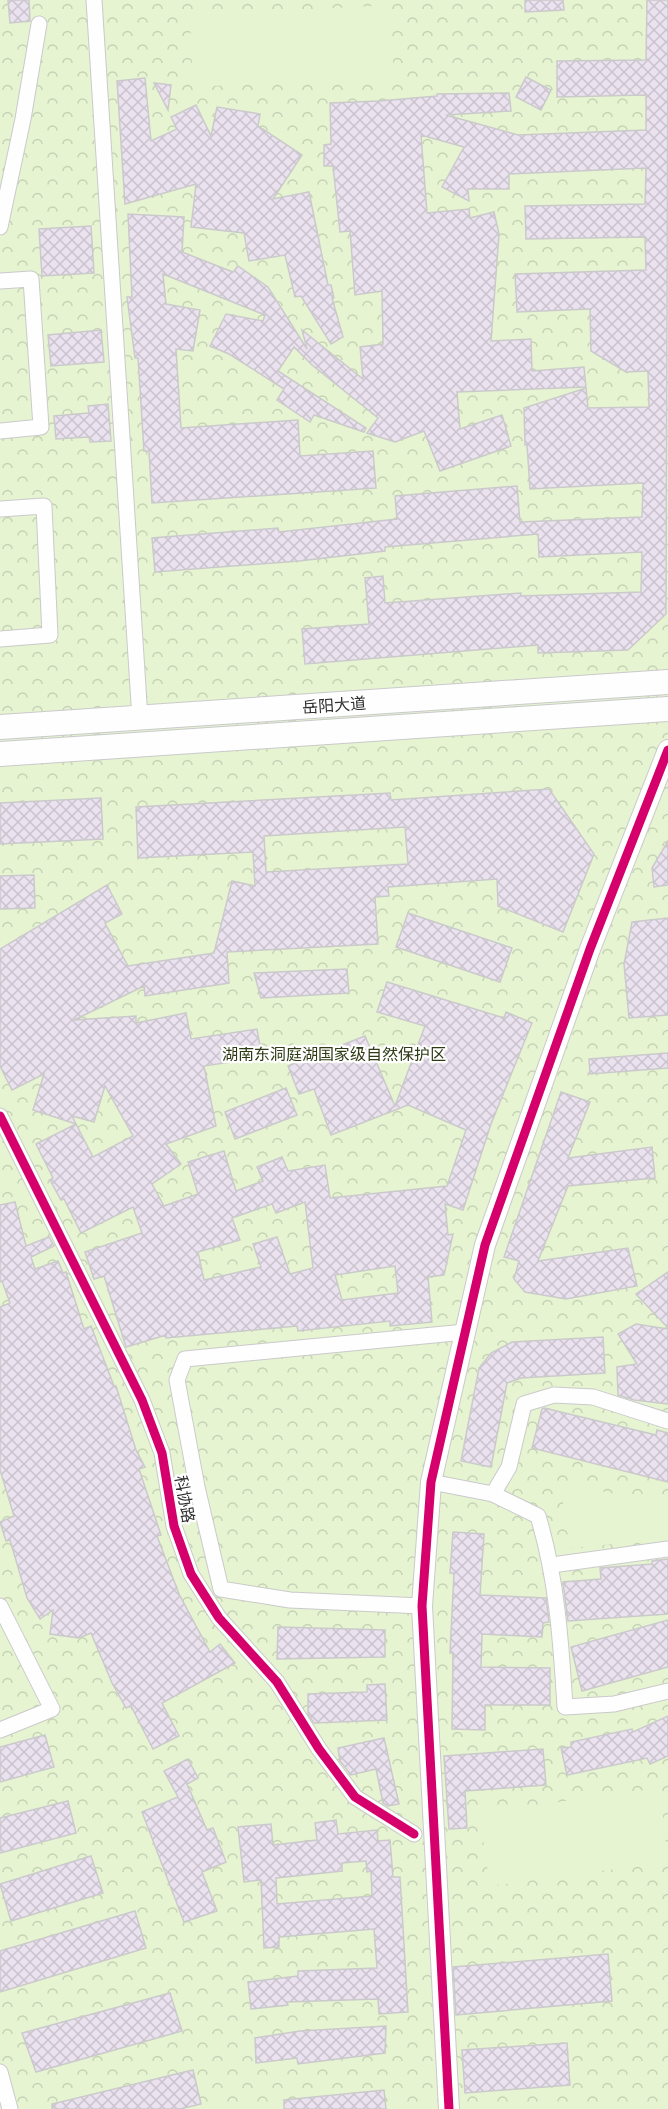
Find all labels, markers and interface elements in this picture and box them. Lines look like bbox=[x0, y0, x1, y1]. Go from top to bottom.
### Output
street label: 岳阳大道 bbox=[301, 693, 367, 717]
park label: 湖南东洞庭湖国家级自然保护区 bbox=[222, 1044, 446, 1064]
street label: 科协路 bbox=[171, 1474, 199, 1524]

